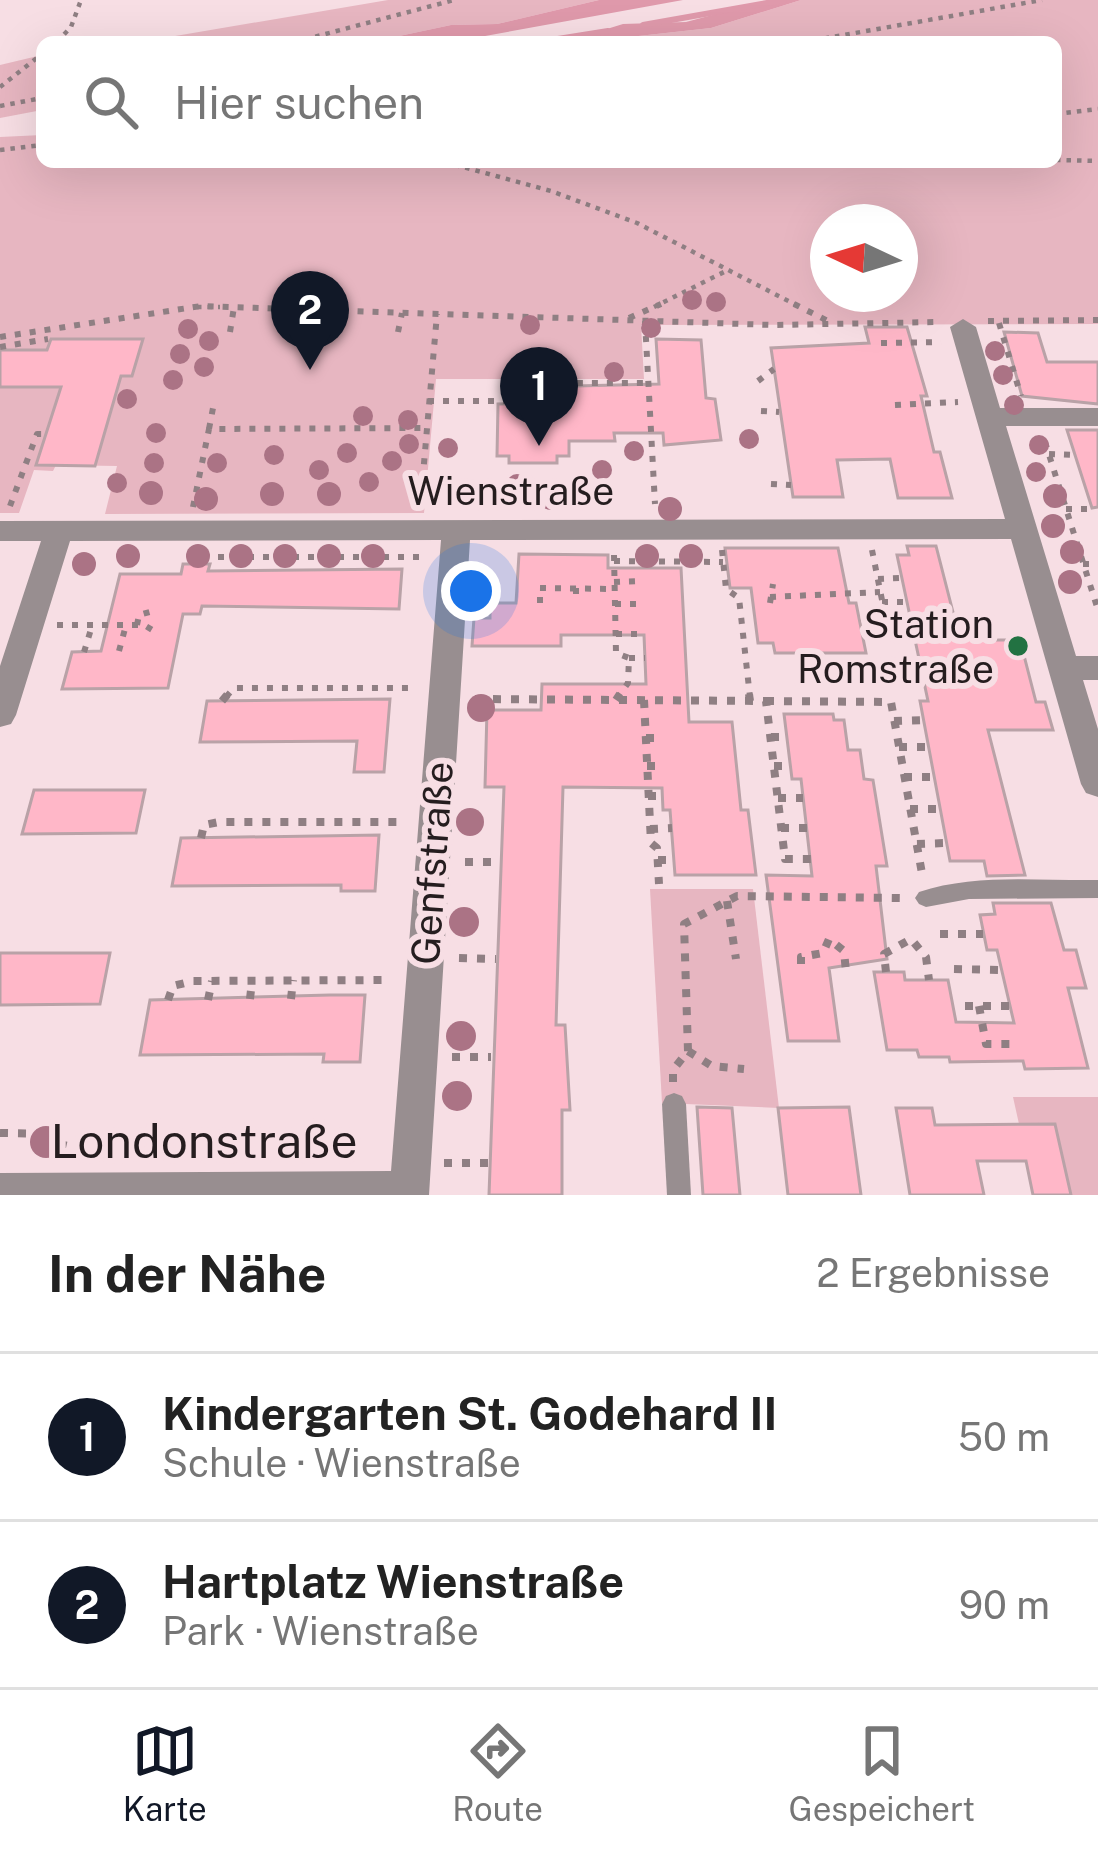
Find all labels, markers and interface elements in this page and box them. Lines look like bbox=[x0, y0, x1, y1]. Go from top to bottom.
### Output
search box bbox=[36, 36, 1062, 168]
icon: search bbox=[78, 69, 144, 135]
text: Hier suchen bbox=[174, 76, 424, 129]
north arrow bbox=[810, 204, 918, 312]
pin: 2 bbox=[271, 271, 349, 370]
pin: 1 bbox=[500, 347, 578, 446]
street label: Wienstraße bbox=[408, 468, 614, 514]
your location bbox=[441, 561, 501, 621]
place label: Station Romstraße bbox=[797, 601, 994, 692]
marker: Station Romstraße bbox=[1005, 633, 1031, 659]
street label: Genfstraße bbox=[402, 760, 462, 966]
street label: Londonstraße bbox=[50, 1112, 358, 1169]
text: In der Nähe bbox=[48, 1244, 326, 1303]
text: 2 Ergebnisse bbox=[816, 1250, 1050, 1296]
text: Kindergarten St. Godehard II bbox=[162, 1387, 777, 1440]
text: 1 bbox=[79, 1414, 95, 1460]
text: 50 m bbox=[958, 1414, 1050, 1460]
text: Schule · Wienstraße bbox=[162, 1440, 521, 1486]
text: Hartplatz Wienstraße bbox=[162, 1555, 624, 1608]
text: 2 bbox=[75, 1582, 99, 1628]
text: 90 m bbox=[959, 1582, 1050, 1628]
text: Park · Wienstraße bbox=[162, 1608, 479, 1654]
tab: Karte bbox=[123, 1718, 207, 1828]
tab: Route bbox=[452, 1718, 543, 1828]
tab: Gespeichert bbox=[789, 1718, 975, 1828]

